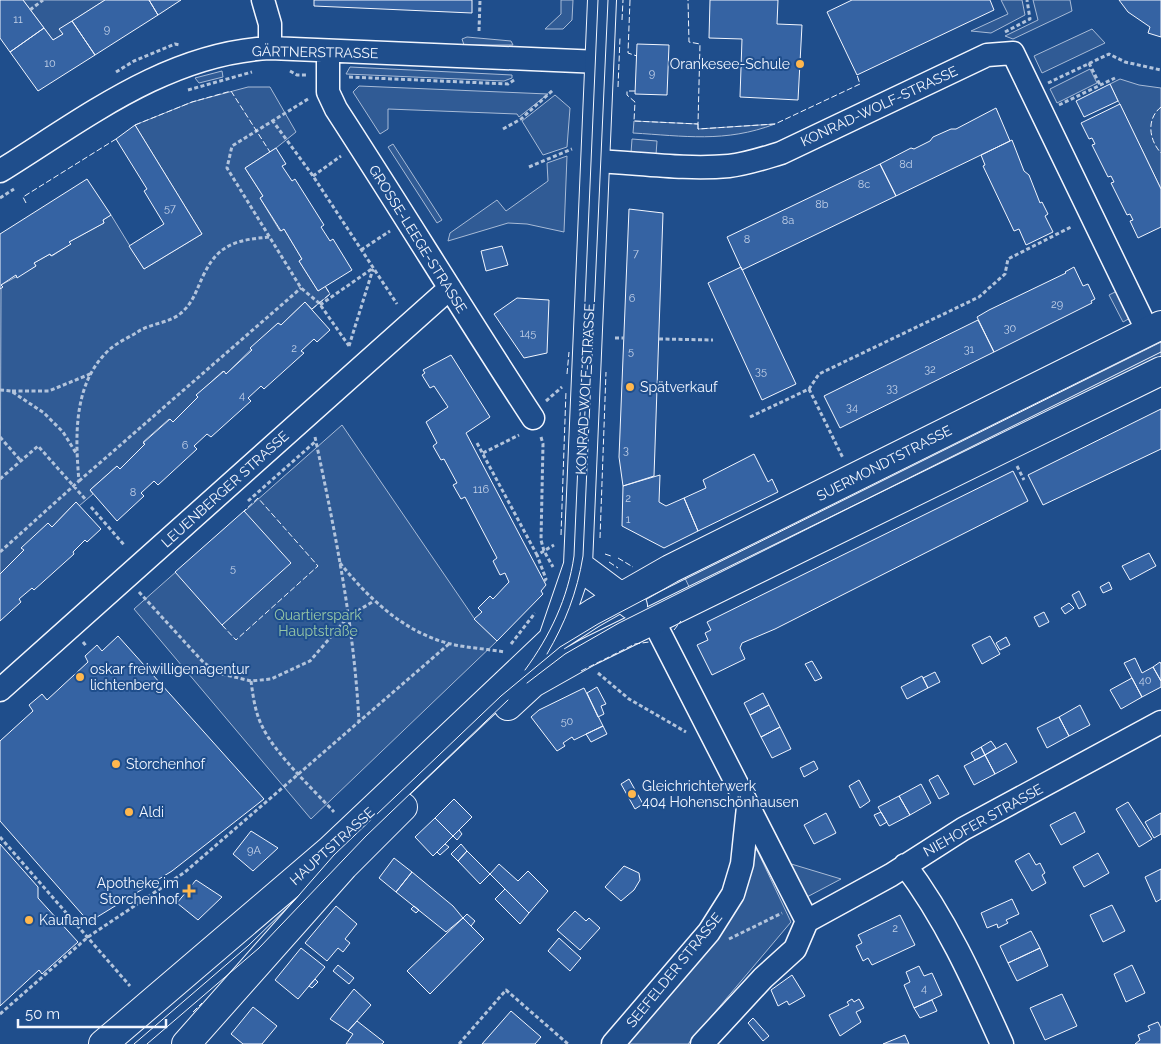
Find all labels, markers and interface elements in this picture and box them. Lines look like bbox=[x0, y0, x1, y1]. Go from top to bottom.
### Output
house number: 11 bbox=[13, 13, 23, 26]
house number: 9 bbox=[104, 23, 110, 36]
street label: GÄRTNERSTRASSE bbox=[252, 41, 378, 61]
place label: Orankesee-Schule bbox=[670, 56, 790, 72]
house number: 10 bbox=[44, 57, 56, 70]
marker: Orankesee-Schule bbox=[794, 58, 806, 70]
street label: KONRAD-WOLF-STRASSE bbox=[798, 63, 960, 149]
house number: 9 bbox=[649, 67, 655, 80]
house number: 8d bbox=[899, 158, 913, 171]
street label: GROSSE-LEEGE-STRASSE bbox=[366, 162, 470, 316]
house number: 8c bbox=[858, 178, 870, 191]
house number: 8b bbox=[815, 198, 829, 211]
house number: 57 bbox=[164, 202, 176, 215]
house number: 8a bbox=[782, 214, 794, 227]
house number: 8 bbox=[744, 233, 750, 246]
house number: 7 bbox=[633, 247, 639, 260]
house number: 6 bbox=[629, 292, 636, 305]
house number: 29 bbox=[1051, 298, 1063, 311]
street label: KONRAD-WOLF-STRASSE bbox=[573, 303, 597, 475]
house number: 30 bbox=[1004, 322, 1017, 335]
house number: 145 bbox=[520, 327, 536, 340]
house number: 2 bbox=[291, 342, 297, 355]
house number: 31 bbox=[964, 343, 975, 356]
house number: 5 bbox=[628, 345, 634, 358]
house number: 32 bbox=[924, 363, 936, 376]
house number: 35 bbox=[755, 365, 767, 378]
place label: Spätverkauf bbox=[640, 379, 719, 395]
marker: Spätverkauf bbox=[624, 381, 636, 393]
house number: 33 bbox=[886, 382, 898, 395]
house number: 4 bbox=[239, 389, 245, 402]
house number: 34 bbox=[846, 401, 858, 414]
street label: SUERMONDTSTRASSE bbox=[814, 422, 954, 504]
street label: LEUENBERGER STRASSE bbox=[158, 428, 292, 550]
house number: 6 bbox=[182, 439, 189, 452]
house number: 3 bbox=[623, 444, 629, 457]
house number: 116 bbox=[473, 483, 489, 496]
house number: 8 bbox=[130, 486, 136, 499]
house number: 2 bbox=[625, 492, 631, 505]
house number: 1 bbox=[626, 513, 631, 526]
house number: 5 bbox=[230, 562, 236, 575]
park label: Quartierspark Hauptstraße bbox=[274, 607, 362, 639]
place label: oskar freiwilligenagentur lichtenberg bbox=[90, 661, 250, 693]
marker: oskar freiwilligenagentur lichtenberg bbox=[74, 671, 86, 683]
house number: 40 bbox=[1139, 674, 1152, 687]
house number: 50 bbox=[561, 715, 574, 728]
place label: Storchenhof bbox=[126, 756, 207, 772]
marker: Storchenhof bbox=[110, 758, 122, 770]
place label: Gleichrichterwerk 404 Hohenschönhausen bbox=[642, 778, 799, 810]
street label: NIEHOFER STRASSE bbox=[920, 780, 1046, 860]
marker: Gleichrichterwerk 404 Hohenschönhausen bbox=[626, 788, 638, 800]
place label: Aldi bbox=[139, 804, 164, 820]
street label: HAUPTSTRASSE bbox=[286, 804, 378, 888]
marker: Aldi bbox=[123, 806, 135, 818]
house number: 9A bbox=[247, 844, 262, 857]
place label: Apotheke im Storchenhof bbox=[97, 875, 180, 907]
marker: Apotheke im Storchenhof bbox=[183, 885, 195, 897]
street label: SEEFELDER STRASSE bbox=[623, 910, 725, 1030]
place label: Kaufland bbox=[39, 912, 97, 928]
marker: Kaufland bbox=[23, 914, 35, 926]
house number: 2 bbox=[892, 922, 898, 935]
house number: 4 bbox=[921, 982, 927, 995]
scale bar bbox=[18, 996, 165, 1028]
text: 50 m bbox=[25, 1005, 60, 1023]

